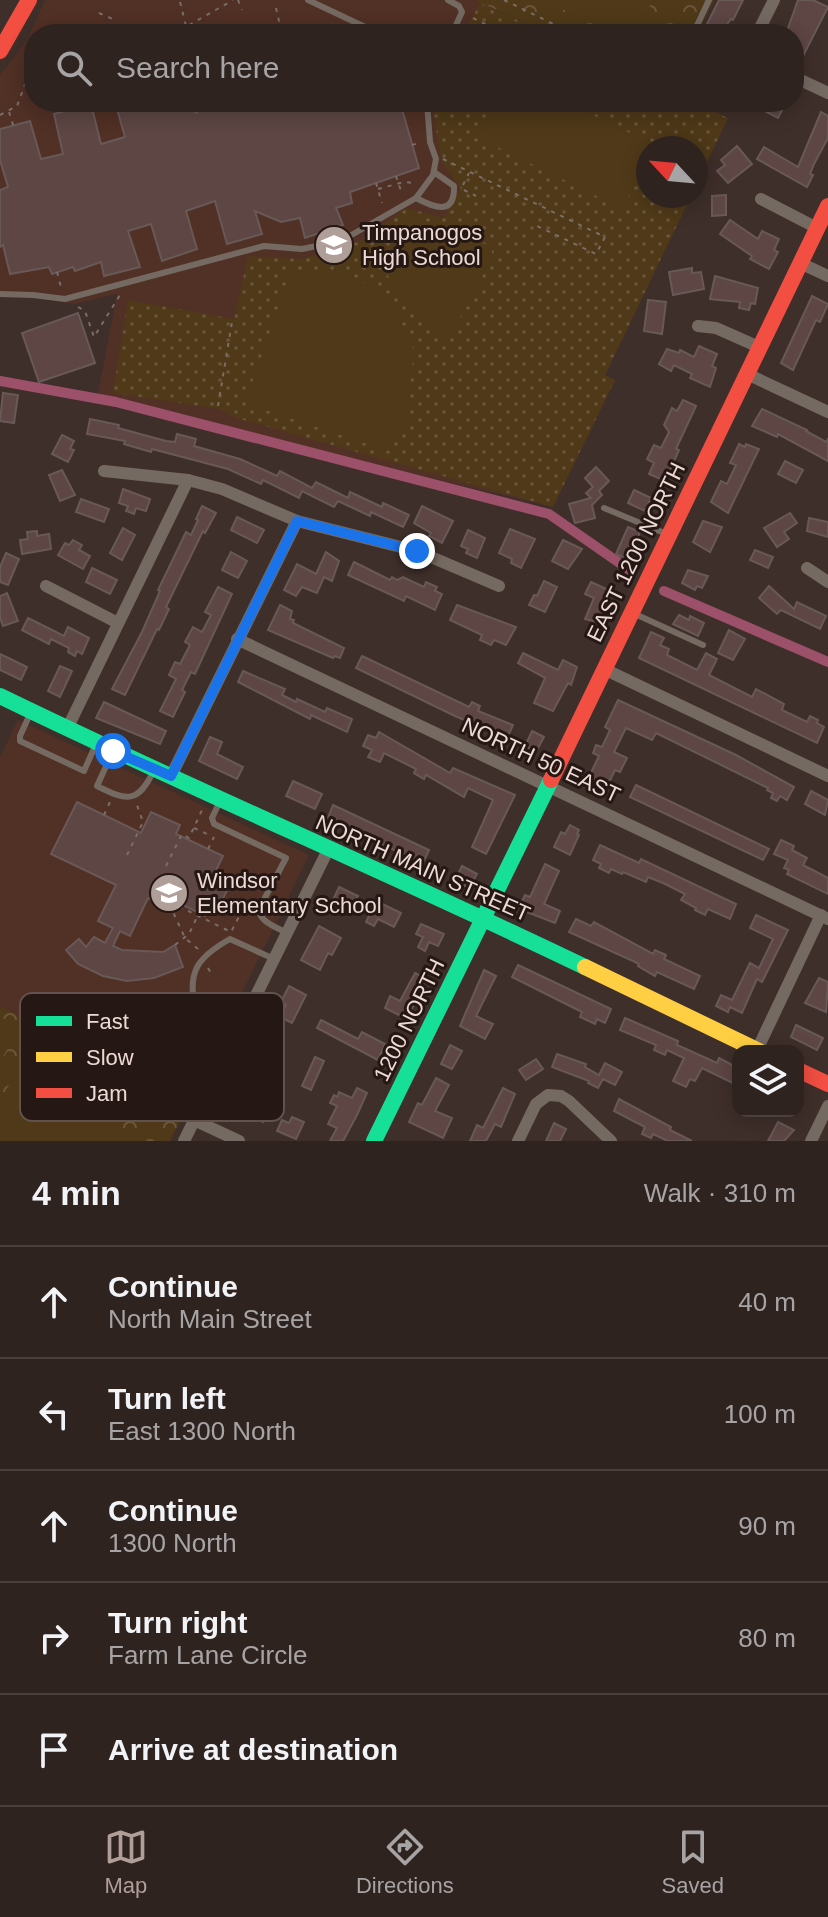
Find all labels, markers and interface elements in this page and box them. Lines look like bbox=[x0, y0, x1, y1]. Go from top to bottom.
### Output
search box bbox=[24, 24, 804, 112]
icon: search bbox=[52, 46, 96, 90]
text: Search here bbox=[116, 51, 279, 84]
north arrow bbox=[636, 136, 708, 208]
place label: Timpanogos High School bbox=[362, 220, 482, 270]
school or university icon: Timpanogos High School bbox=[313, 224, 355, 266]
street label: EAST 1200 NORTH bbox=[582, 458, 690, 646]
route end bbox=[399, 533, 435, 569]
street label: NORTH 50 EAST bbox=[458, 712, 624, 808]
route start bbox=[95, 733, 131, 769]
street label: NORTH MAIN STREET bbox=[312, 809, 534, 927]
place label: Windsor Elementary School bbox=[197, 868, 382, 918]
school or university icon: Windsor Elementary School bbox=[148, 872, 190, 914]
street label: 1200 NORTH bbox=[369, 955, 449, 1085]
legend bbox=[20, 993, 284, 1121]
text: Fast bbox=[86, 1009, 129, 1034]
text: Slow bbox=[86, 1045, 134, 1070]
map controls bbox=[732, 1045, 804, 1117]
button: layers bbox=[732, 1045, 804, 1117]
text: Jam bbox=[86, 1081, 128, 1106]
text: 4 min bbox=[32, 1174, 121, 1212]
text: Walk · 310 m bbox=[644, 1178, 796, 1208]
text: Continue bbox=[108, 1270, 238, 1303]
icon: ahead bbox=[32, 1280, 76, 1324]
text: 40 m bbox=[738, 1287, 796, 1317]
text: North Main Street bbox=[108, 1304, 312, 1334]
text: Turn left bbox=[108, 1382, 226, 1415]
icon: left bbox=[32, 1392, 76, 1436]
text: 100 m bbox=[724, 1399, 796, 1429]
text: East 1300 North bbox=[108, 1416, 296, 1446]
text: Continue bbox=[108, 1494, 238, 1527]
icon: ahead bbox=[32, 1504, 76, 1548]
text: 90 m bbox=[738, 1511, 796, 1541]
text: 1300 North bbox=[108, 1528, 237, 1558]
text: Turn right bbox=[108, 1606, 247, 1639]
icon: right bbox=[32, 1616, 76, 1660]
text: 80 m bbox=[738, 1623, 796, 1653]
text: Farm Lane Circle bbox=[108, 1640, 307, 1670]
icon: arrive bbox=[32, 1728, 76, 1772]
text: Arrive at destination bbox=[108, 1733, 398, 1766]
tab: Map bbox=[104, 1825, 148, 1899]
tab: Directions bbox=[356, 1825, 454, 1899]
tab: Saved bbox=[662, 1825, 724, 1899]

